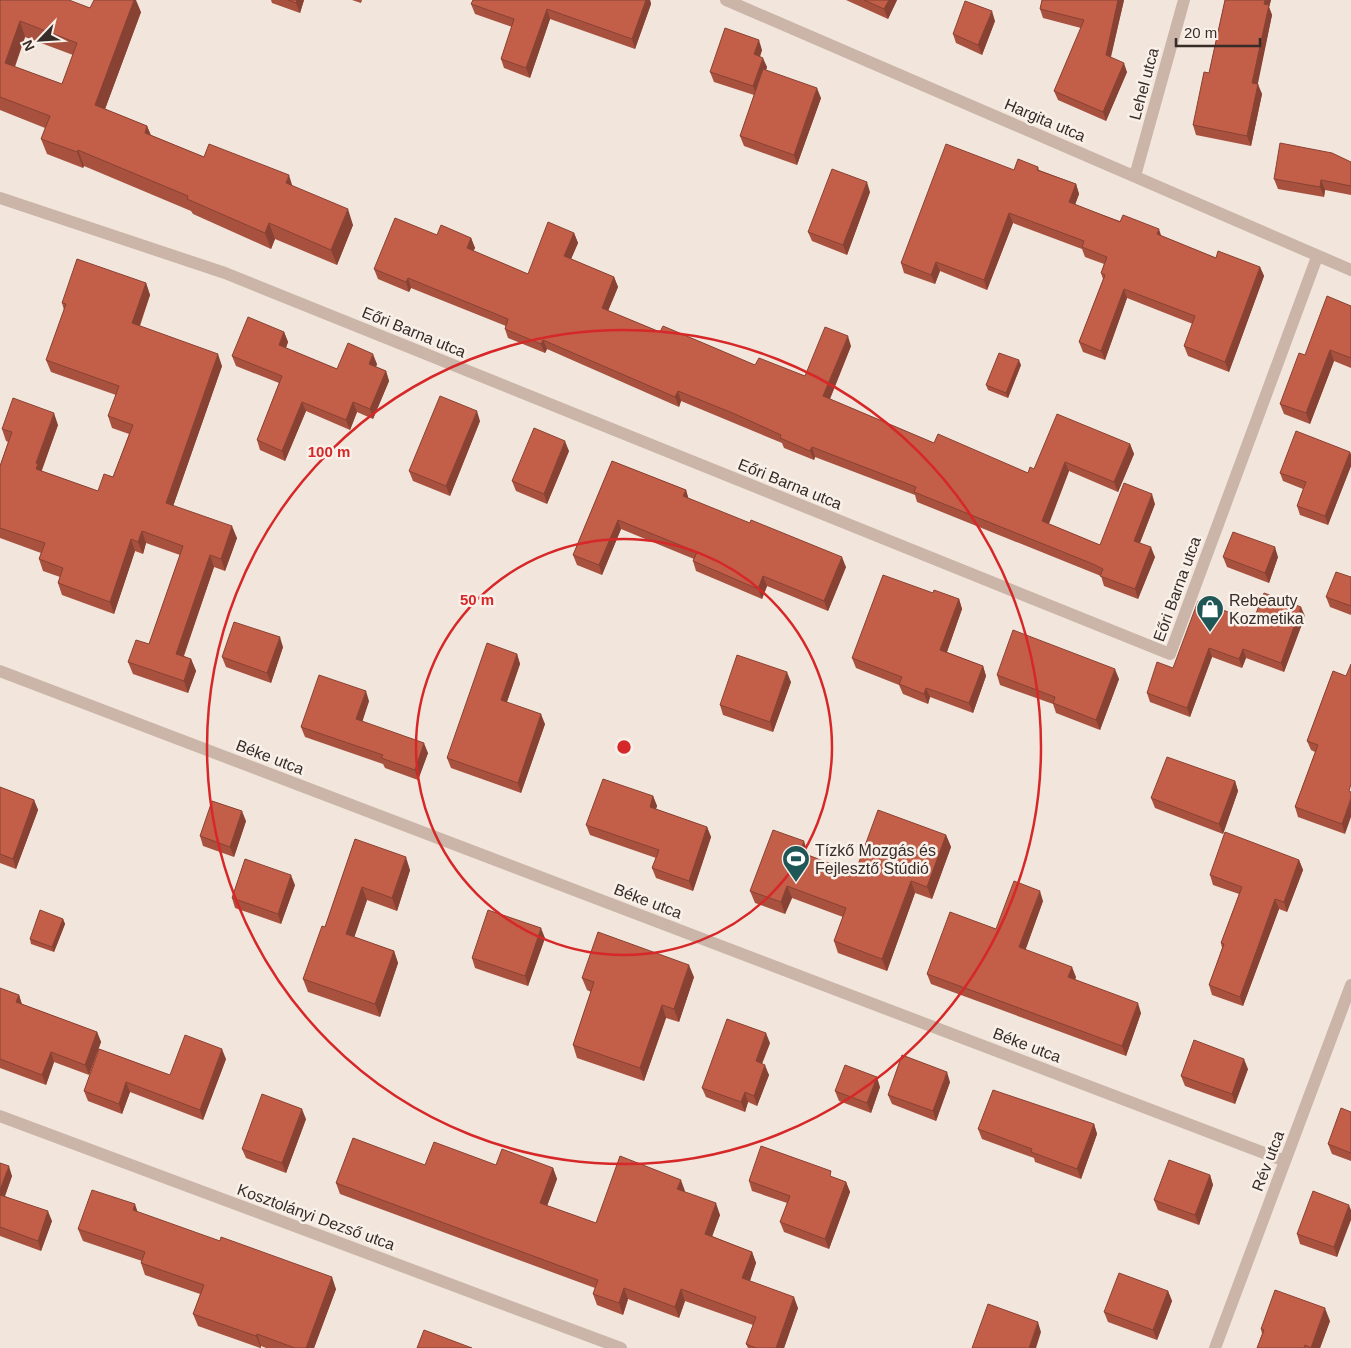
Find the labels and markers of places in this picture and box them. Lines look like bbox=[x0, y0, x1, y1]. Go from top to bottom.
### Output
place label: Rebeauty Kozmetika bbox=[1229, 592, 1304, 627]
shop icon: Rebeauty Kozmetika bbox=[1195, 594, 1225, 633]
centre of rings bbox=[615, 738, 633, 756]
place label: Tízkő Mozgás és Fejlesztő Stúdió bbox=[815, 842, 936, 877]
sports icon: Tízkő Mozgás és Fejlesztő Stúdió bbox=[781, 844, 811, 883]

